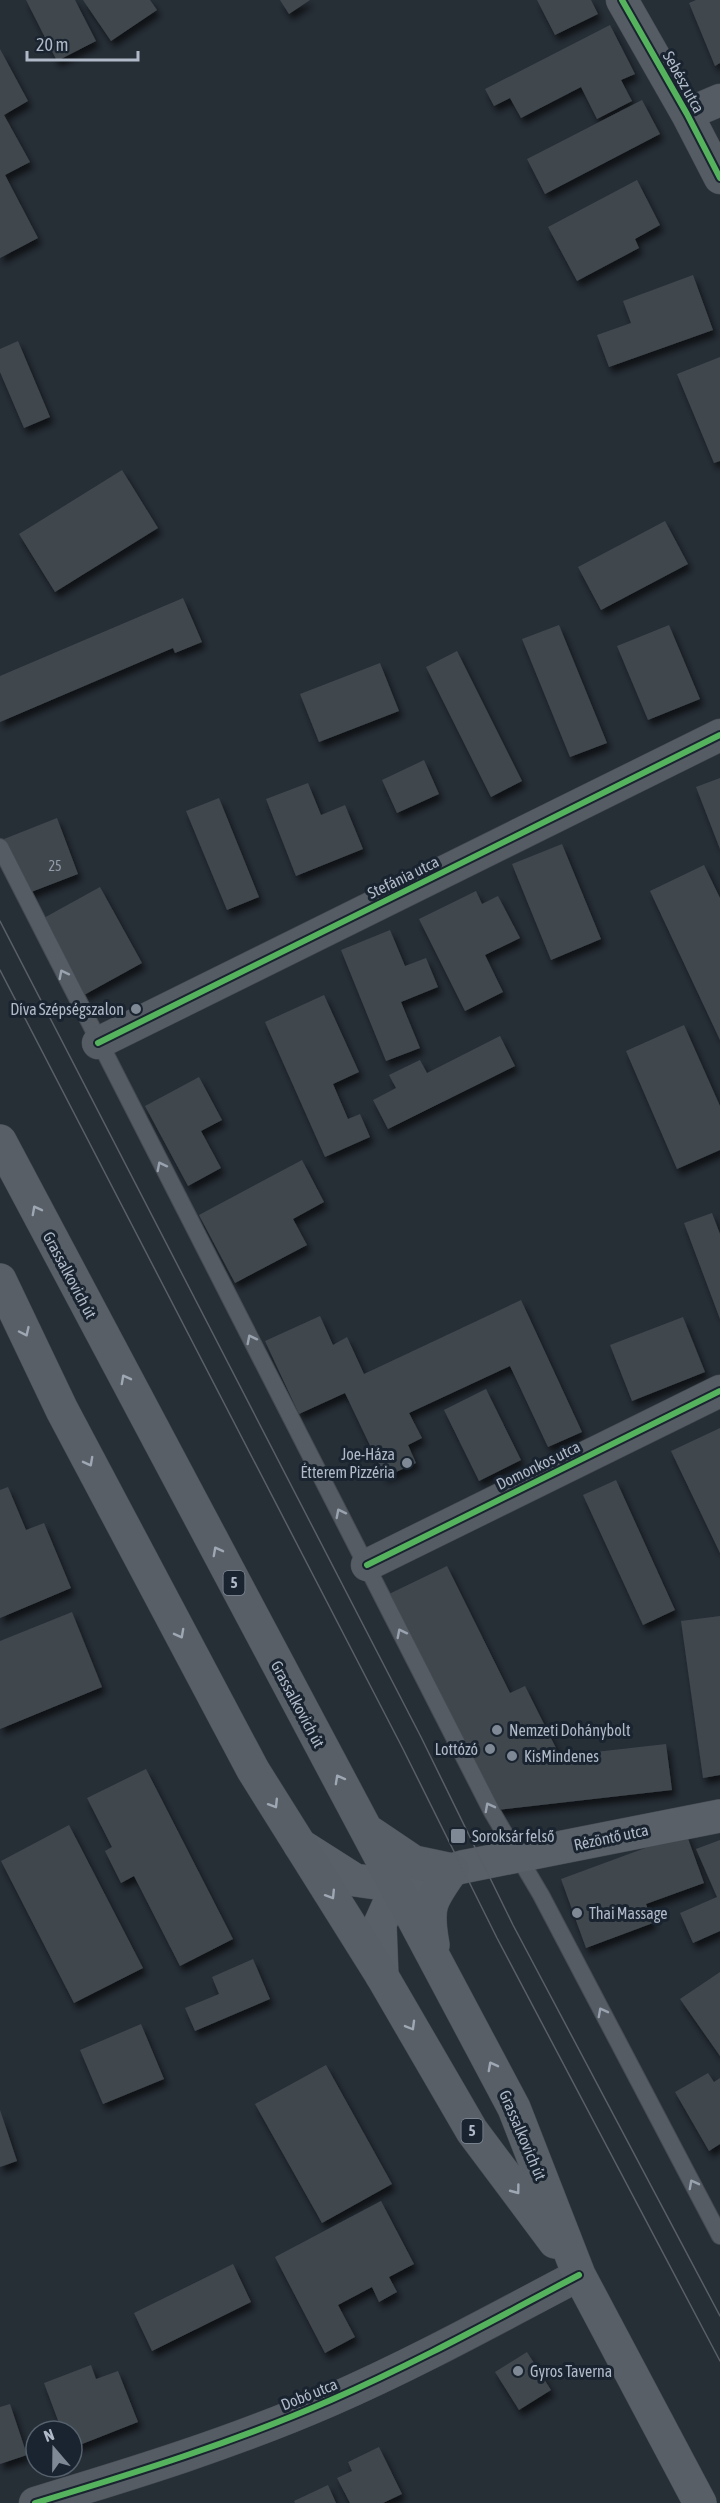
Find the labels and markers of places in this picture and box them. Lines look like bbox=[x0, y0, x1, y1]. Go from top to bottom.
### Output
place label: Díva Szépségszalon bbox=[10, 1000, 124, 1019]
marker: Díva Szépségszalon bbox=[129, 1002, 143, 1016]
place label: Joe-Háza Étterem Pizzéria bbox=[301, 1445, 395, 1481]
marker: Joe-Háza Étterem Pizzéria bbox=[400, 1456, 414, 1470]
place label: Nemzeti Dohánybolt bbox=[509, 1721, 631, 1740]
marker: Nemzeti Dohánybolt bbox=[490, 1723, 504, 1737]
place label: Lottózó bbox=[435, 1740, 478, 1758]
marker: Lottózó bbox=[483, 1742, 497, 1756]
place label: KisMindenes bbox=[524, 1747, 599, 1765]
marker: KisMindenes bbox=[505, 1749, 519, 1763]
marker: Soroksár felső bbox=[449, 1827, 467, 1845]
place label: Soroksár felső bbox=[472, 1827, 555, 1845]
place label: Thai Massage bbox=[589, 1904, 668, 1923]
marker: Thai Massage bbox=[570, 1906, 584, 1920]
place label: Gyros Taverna bbox=[530, 2362, 612, 2381]
marker: Gyros Taverna bbox=[511, 2364, 525, 2378]

